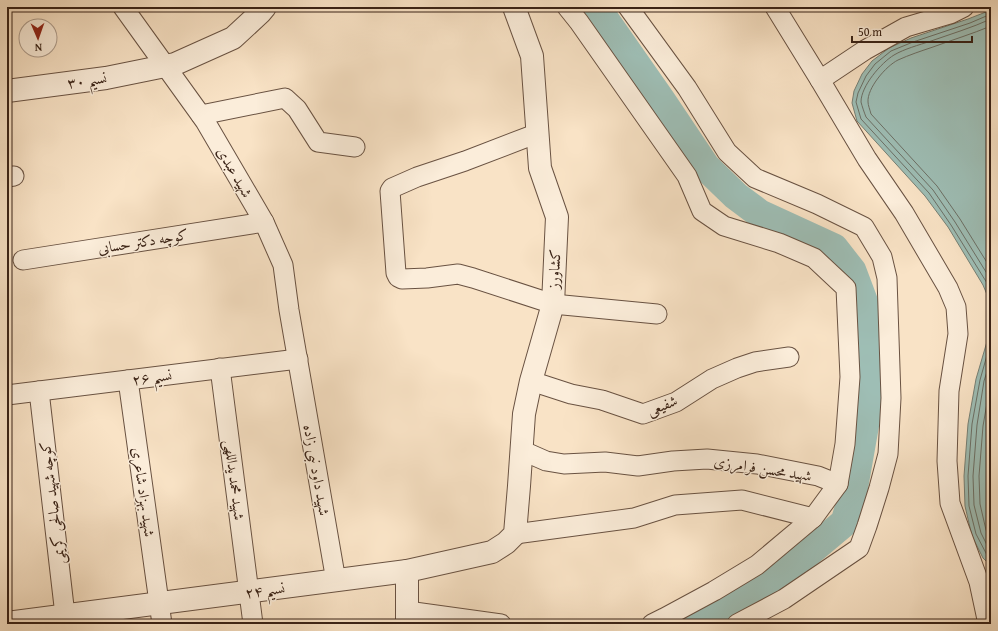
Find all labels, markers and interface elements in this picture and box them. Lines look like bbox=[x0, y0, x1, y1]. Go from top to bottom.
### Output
north arrow bbox=[18, 18, 58, 58]
scale bar bbox=[852, 18, 972, 44]
text: 50 m bbox=[858, 23, 882, 40]
text: N bbox=[34, 40, 42, 56]
street label: نسیم ۳۰ bbox=[66, 67, 109, 98]
street label: شهید عبدی bbox=[212, 143, 258, 201]
street label: کوچه دکتر حسابی bbox=[96, 223, 190, 259]
street label: کشاورز bbox=[542, 249, 566, 291]
street label: نسیم ۲۶ bbox=[131, 364, 174, 395]
street label: شفیعی bbox=[644, 390, 681, 421]
street label: شهید داود نبی زاده bbox=[298, 423, 335, 517]
street label: شهید محمد یداللهی bbox=[219, 439, 250, 521]
street label: کوچه شهید صالحی کریمی bbox=[34, 440, 71, 566]
street label: شهید بهزاد شاعری bbox=[126, 446, 161, 538]
street label: شهید محسن فرامرزی bbox=[712, 450, 813, 487]
street label: نسیم ۲۴ bbox=[244, 577, 287, 608]

